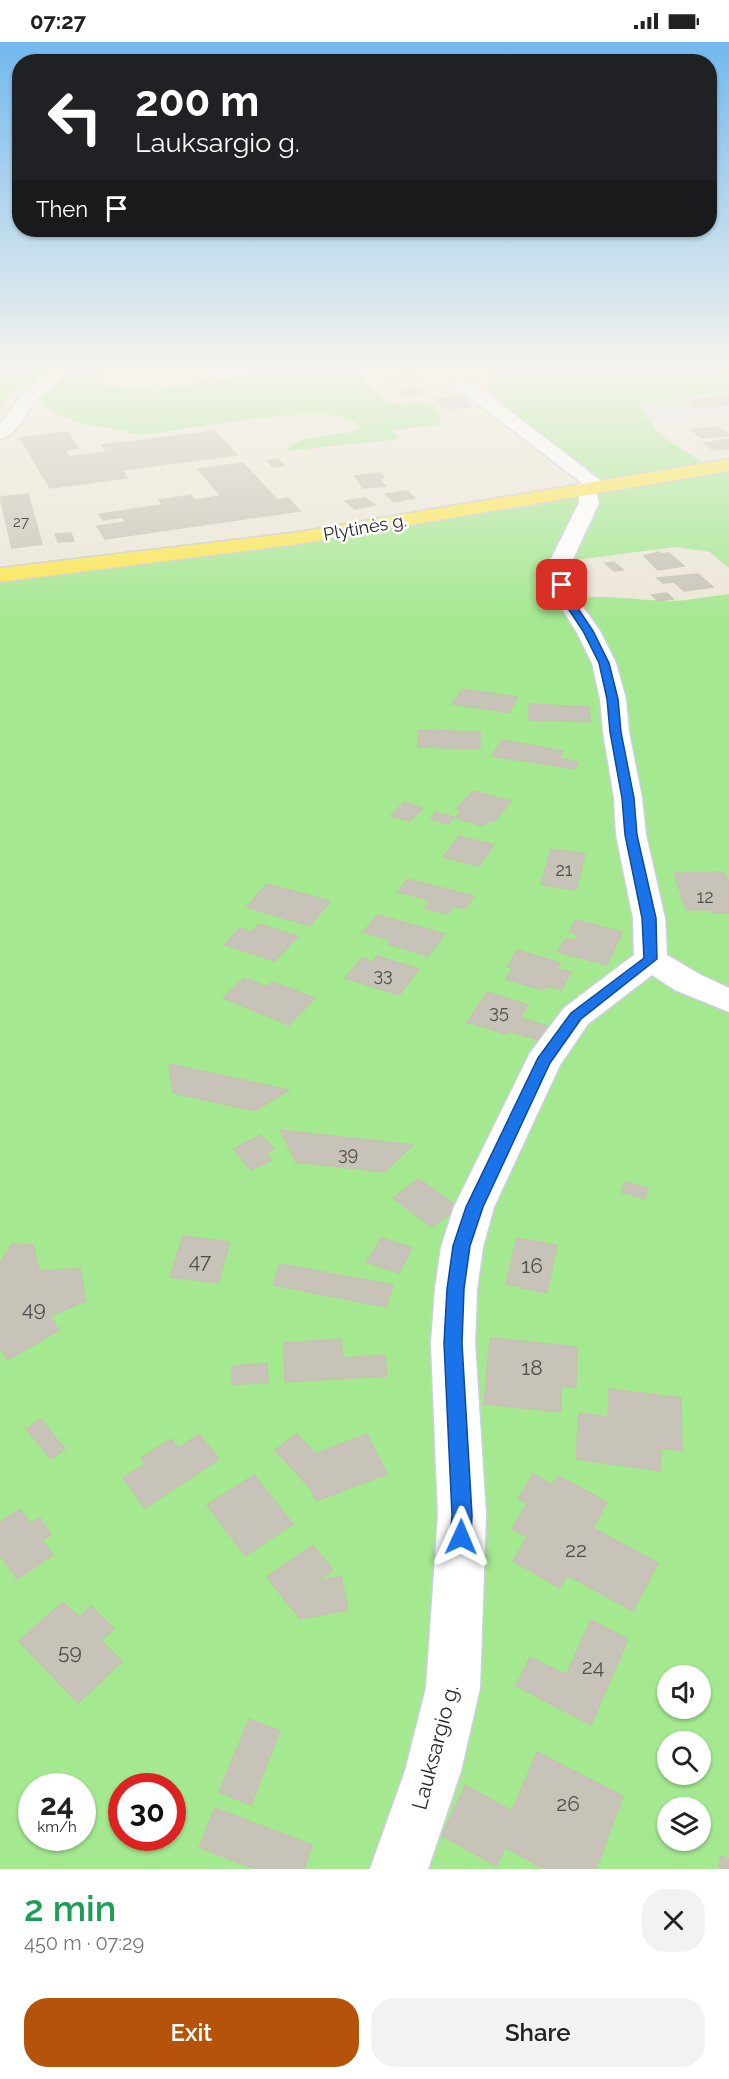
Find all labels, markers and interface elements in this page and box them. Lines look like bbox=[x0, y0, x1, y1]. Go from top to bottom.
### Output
text: 07:27 bbox=[30, 8, 86, 34]
text: 200 m bbox=[135, 77, 259, 126]
icon: left bbox=[36, 78, 114, 156]
text: Lauksargio g. bbox=[135, 127, 300, 158]
icon: arrive bbox=[100, 192, 133, 225]
text: Then bbox=[36, 196, 88, 222]
street label: Plytinės g. bbox=[322, 509, 408, 545]
house number: 27 bbox=[13, 513, 29, 531]
pin bbox=[536, 559, 587, 610]
icon: arrive bbox=[545, 568, 578, 601]
house number: 21 bbox=[555, 859, 573, 880]
house number: 12 bbox=[696, 886, 714, 907]
house number: 33 bbox=[373, 964, 393, 985]
house number: 35 bbox=[489, 1001, 509, 1022]
house number: 39 bbox=[338, 1143, 358, 1164]
house number: 47 bbox=[189, 1248, 212, 1273]
house number: 16 bbox=[521, 1253, 543, 1278]
house number: 49 bbox=[22, 1296, 46, 1321]
house number: 18 bbox=[521, 1355, 543, 1380]
position arrow bbox=[429, 1505, 493, 1569]
house number: 22 bbox=[565, 1537, 587, 1562]
house number: 59 bbox=[58, 1639, 82, 1664]
house number: 24 bbox=[582, 1654, 604, 1679]
map controls bbox=[657, 1665, 711, 1851]
button: sound bbox=[657, 1665, 711, 1719]
street label: Lauksargio g. bbox=[406, 1682, 464, 1812]
button: search bbox=[657, 1731, 711, 1785]
speed limit sign: 30 bbox=[108, 1773, 186, 1851]
text: 24 bbox=[40, 1787, 74, 1822]
house number: 26 bbox=[556, 1791, 580, 1816]
button: layers bbox=[657, 1797, 711, 1851]
text: km/h bbox=[37, 1818, 77, 1836]
text: 2 min bbox=[24, 1887, 116, 1929]
button: close bbox=[642, 1889, 705, 1952]
text: 450 m · 07:29 bbox=[24, 1931, 144, 1955]
button: Exit bbox=[24, 1998, 359, 2067]
button: Share bbox=[371, 1998, 705, 2067]

